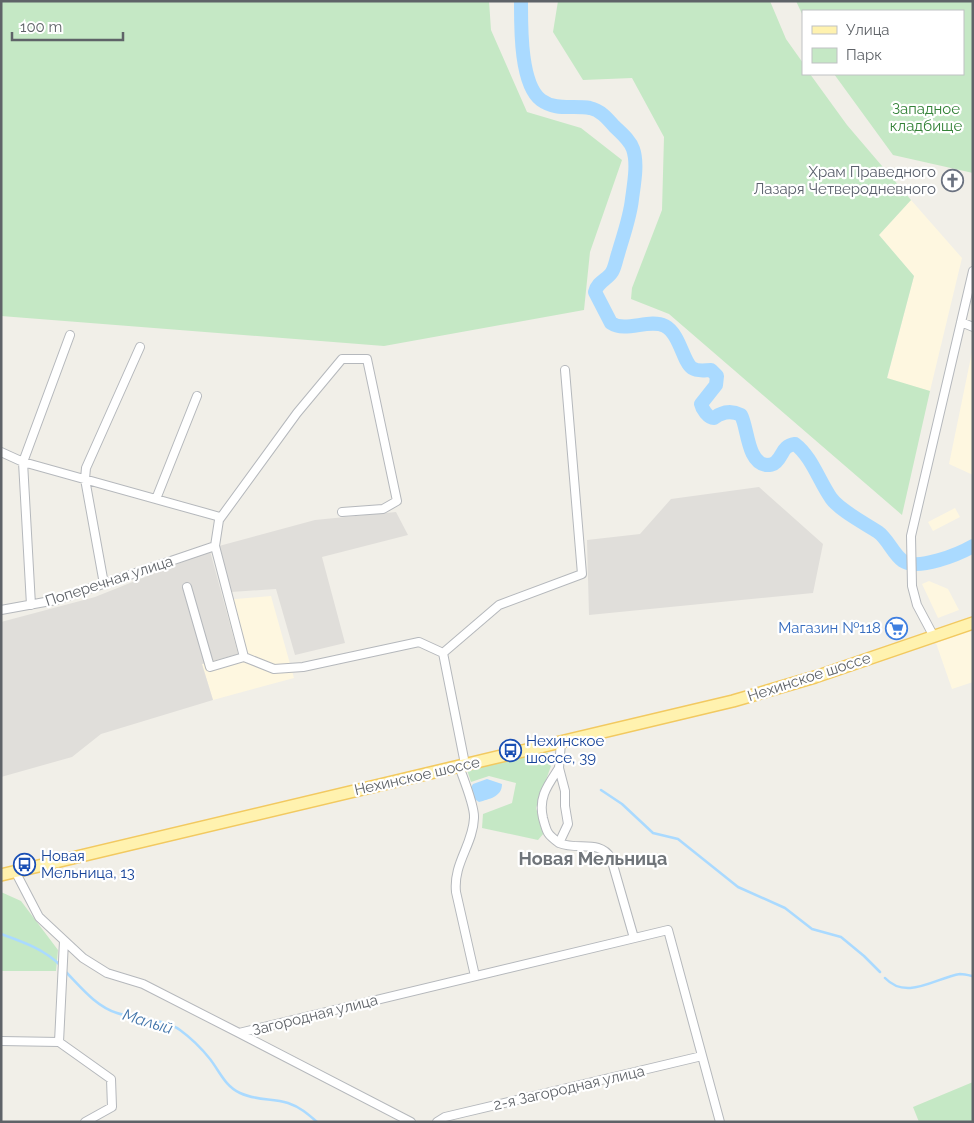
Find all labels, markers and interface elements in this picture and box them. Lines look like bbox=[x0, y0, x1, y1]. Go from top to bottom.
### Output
scale bar bbox=[12, 10, 124, 42]
legend bbox=[802, 10, 964, 75]
text: 100 m bbox=[20, 18, 62, 36]
text: Улица bbox=[846, 21, 890, 39]
text: Парк bbox=[846, 46, 882, 64]
park label: Западное кладбище bbox=[890, 100, 962, 135]
place label: Храм Праведного Лазаря Четверодневного bbox=[753, 163, 936, 198]
church icon: Храм Праведного Лазаря Четверодневного bbox=[940, 169, 964, 193]
street label: Поперечная улица bbox=[43, 552, 175, 610]
supermarket icon: Магазин №118 bbox=[885, 616, 909, 640]
place label: Магазин №118 bbox=[778, 619, 881, 637]
street label: Нехинское шоссе bbox=[745, 649, 873, 705]
place label: Нехинское шоссе, 39 bbox=[526, 732, 605, 767]
bus stop icon: Нехинское шоссе, 39 bbox=[498, 738, 522, 762]
street label: Нехинское шоссе bbox=[353, 753, 482, 799]
place label: Новая Мельница, 13 bbox=[41, 847, 135, 882]
district label: Новая Мельница bbox=[519, 848, 667, 869]
bus stop icon: Новая Мельница, 13 bbox=[13, 853, 37, 877]
street label: Загородная улица bbox=[250, 991, 380, 1039]
water label: Малый bbox=[121, 1005, 175, 1038]
street label: 2-я Загородная улица bbox=[492, 1062, 646, 1114]

